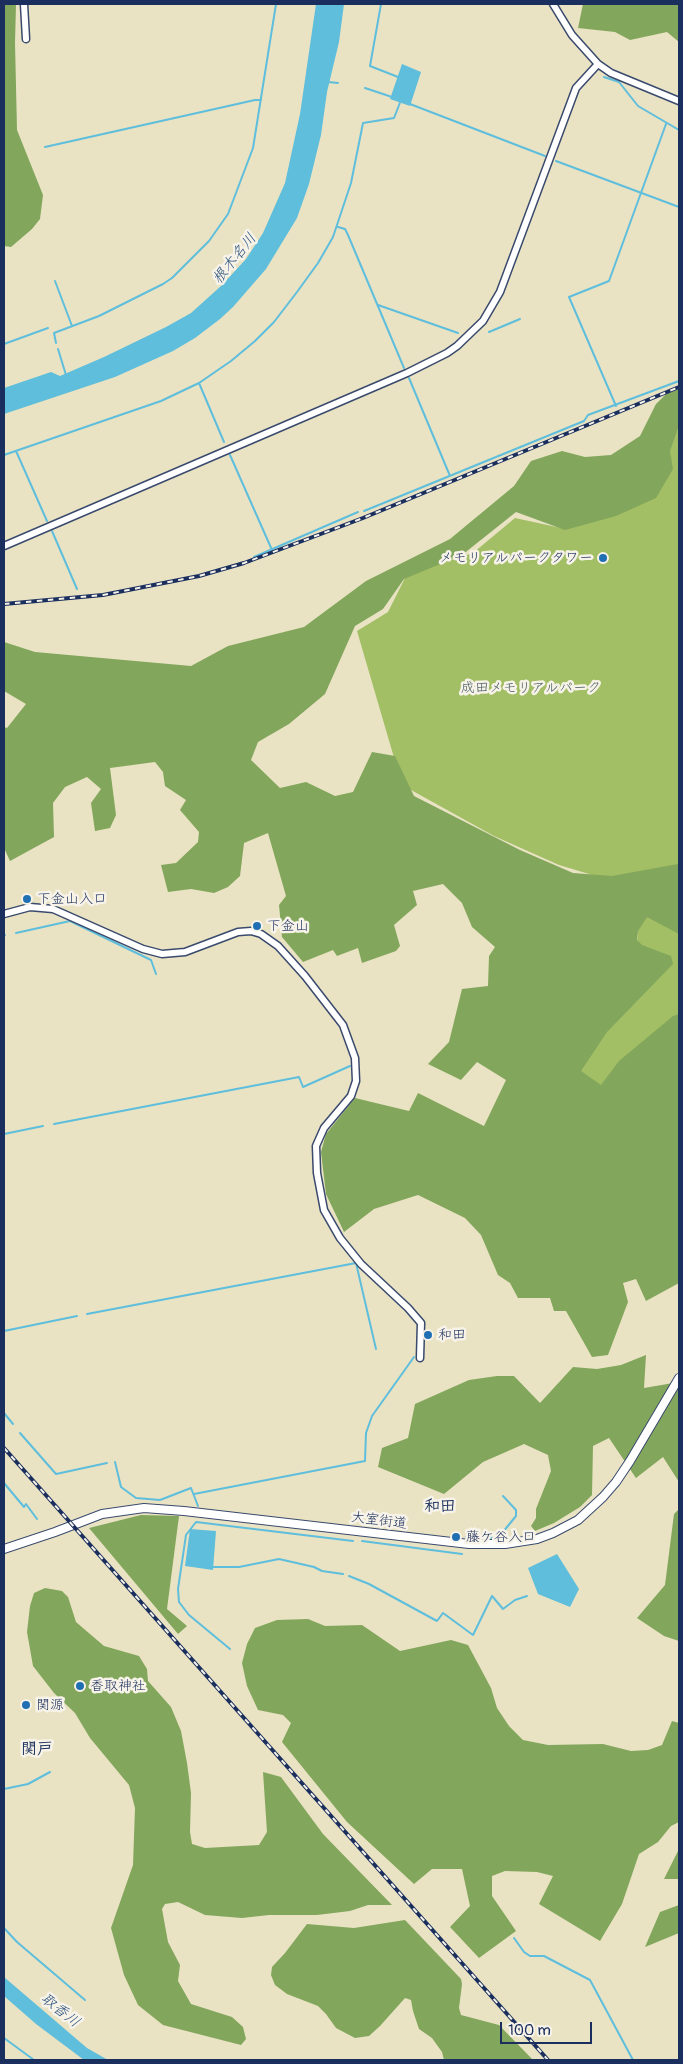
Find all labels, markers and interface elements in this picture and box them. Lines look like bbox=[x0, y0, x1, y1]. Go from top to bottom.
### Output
water label: 根木名川 bbox=[209, 230, 261, 288]
place label: メモリアルパークタワー bbox=[439, 550, 593, 566]
marker: メモリアルパークタワー bbox=[597, 552, 609, 564]
park label: 成田メモリアルパーク bbox=[461, 680, 601, 696]
place label: 下金山入口 bbox=[37, 891, 107, 907]
marker: 下金山入口 bbox=[21, 893, 33, 905]
place label: 下金山 bbox=[267, 918, 309, 934]
marker: 下金山 bbox=[251, 920, 263, 932]
place label: 和田 bbox=[438, 1327, 466, 1343]
marker: 和田 bbox=[422, 1329, 434, 1341]
district label: 和田 bbox=[424, 1497, 456, 1517]
street label: 大室街道 bbox=[350, 1509, 408, 1533]
place label: 藤ケ谷入口 bbox=[466, 1529, 536, 1545]
marker: 藤ケ谷入口 bbox=[450, 1531, 462, 1543]
place label: 香取神社 bbox=[90, 1678, 146, 1694]
marker: 香取神社 bbox=[74, 1680, 86, 1692]
place label: 関源 bbox=[36, 1697, 64, 1713]
marker: 関源 bbox=[20, 1699, 32, 1711]
district label: 関戸 bbox=[21, 1740, 53, 1760]
water label: 取香川 bbox=[37, 1990, 83, 2032]
scale bar bbox=[503, 2012, 596, 2044]
text: 100 m bbox=[508, 2021, 551, 2040]

